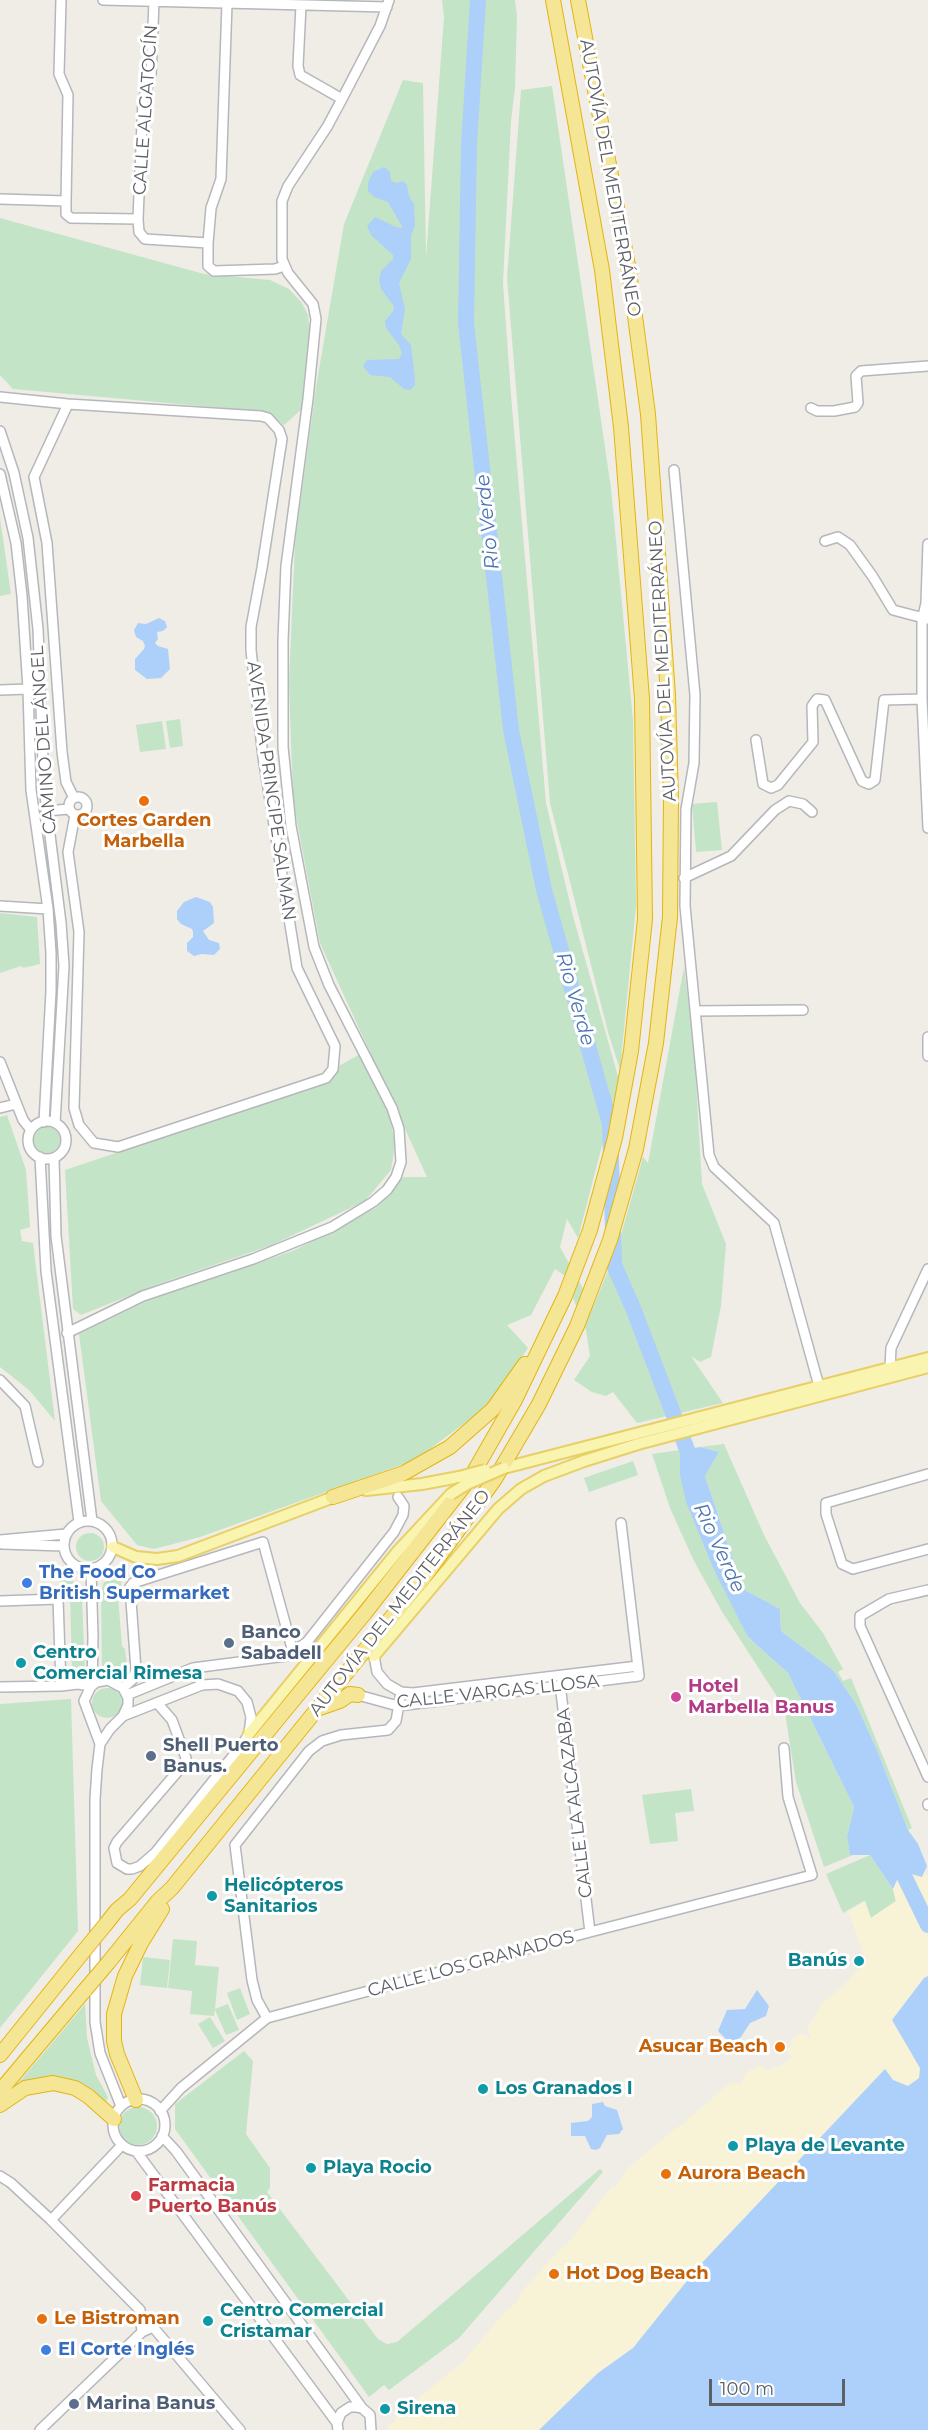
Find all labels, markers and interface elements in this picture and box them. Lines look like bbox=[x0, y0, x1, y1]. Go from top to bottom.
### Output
street label: CALLE ALGATOCÍN bbox=[129, 24, 163, 196]
street label: AUTOVÍA DEL MEDITERRÁNEO bbox=[575, 37, 645, 319]
water label: Rio Verde bbox=[471, 473, 505, 571]
street label: AUTOVÍA DEL MEDITERRÁNEO bbox=[645, 520, 681, 802]
street label: CAMINO DEL ÁNGEL bbox=[27, 645, 61, 835]
street label: AVENIDA PRINCIPE SALMAN bbox=[242, 660, 300, 922]
marker: Cortes Garden Marbella bbox=[137, 794, 151, 808]
place label: Cortes Garden Marbella bbox=[77, 810, 211, 852]
water label: Rio Verde bbox=[550, 950, 600, 1048]
street label: AUTOVÍA DEL MEDITERRÁNEO bbox=[305, 1485, 495, 1721]
water label: Rio Verde bbox=[688, 1499, 750, 1597]
place label: The Food Co British Supermarket bbox=[39, 1562, 230, 1604]
marker: The Food Co British Supermarket bbox=[20, 1576, 34, 1590]
place label: Banco Sabadell bbox=[241, 1622, 322, 1664]
marker: Banco Sabadell bbox=[222, 1636, 236, 1650]
place label: Centro Comercial Rimesa bbox=[33, 1642, 203, 1684]
marker: Centro Comercial Rimesa bbox=[14, 1656, 28, 1670]
street label: CALLE VARGAS LLOSA bbox=[396, 1671, 600, 1713]
place label: Hotel Marbella Banus bbox=[688, 1676, 834, 1718]
marker: Hotel Marbella Banus bbox=[669, 1690, 683, 1704]
street label: CALLE LA ALCAZABA bbox=[553, 1707, 597, 1899]
place label: Shell Puerto Banus. bbox=[163, 1735, 279, 1778]
marker: Shell Puerto Banus. bbox=[144, 1749, 158, 1763]
place label: Helicópteros Sanitarios bbox=[224, 1875, 343, 1918]
marker: Helicópteros Sanitarios bbox=[205, 1889, 219, 1903]
street label: CALLE LOS GRANADOS bbox=[365, 1926, 577, 2002]
place label: Banús bbox=[788, 1950, 847, 1972]
marker: Banús bbox=[852, 1954, 866, 1968]
place label: Asucar Beach bbox=[639, 2036, 768, 2058]
marker: Asucar Beach bbox=[773, 2040, 787, 2054]
place label: Los Granados I bbox=[495, 2078, 633, 2100]
marker: Los Granados I bbox=[476, 2082, 490, 2096]
place label: Playa de Levante bbox=[745, 2135, 905, 2157]
marker: Playa de Levante bbox=[726, 2139, 740, 2153]
place label: Playa Rocio bbox=[323, 2157, 432, 2179]
marker: Playa Rocio bbox=[304, 2161, 318, 2175]
place label: Aurora Beach bbox=[678, 2163, 806, 2185]
marker: Aurora Beach bbox=[659, 2167, 673, 2181]
place label: Farmacia Puerto Banús bbox=[148, 2175, 277, 2218]
marker: Farmacia Puerto Banús bbox=[129, 2189, 143, 2203]
place label: Hot Dog Beach bbox=[566, 2263, 709, 2285]
marker: Hot Dog Beach bbox=[547, 2267, 561, 2281]
place label: Centro Comercial Cristamar bbox=[220, 2300, 384, 2342]
place label: Le Bistroman bbox=[54, 2308, 180, 2330]
marker: Le Bistroman bbox=[35, 2312, 49, 2326]
marker: Centro Comercial Cristamar bbox=[201, 2314, 215, 2328]
place label: El Corte Inglés bbox=[58, 2339, 194, 2361]
marker: El Corte Inglés bbox=[39, 2343, 53, 2357]
scale bar bbox=[712, 2367, 848, 2405]
text: 100 m bbox=[720, 2378, 774, 2400]
place label: Marina Banus bbox=[86, 2393, 215, 2415]
marker: Marina Banus bbox=[67, 2397, 81, 2411]
place label: Sirena bbox=[397, 2398, 456, 2420]
marker: Sirena bbox=[378, 2402, 392, 2416]

